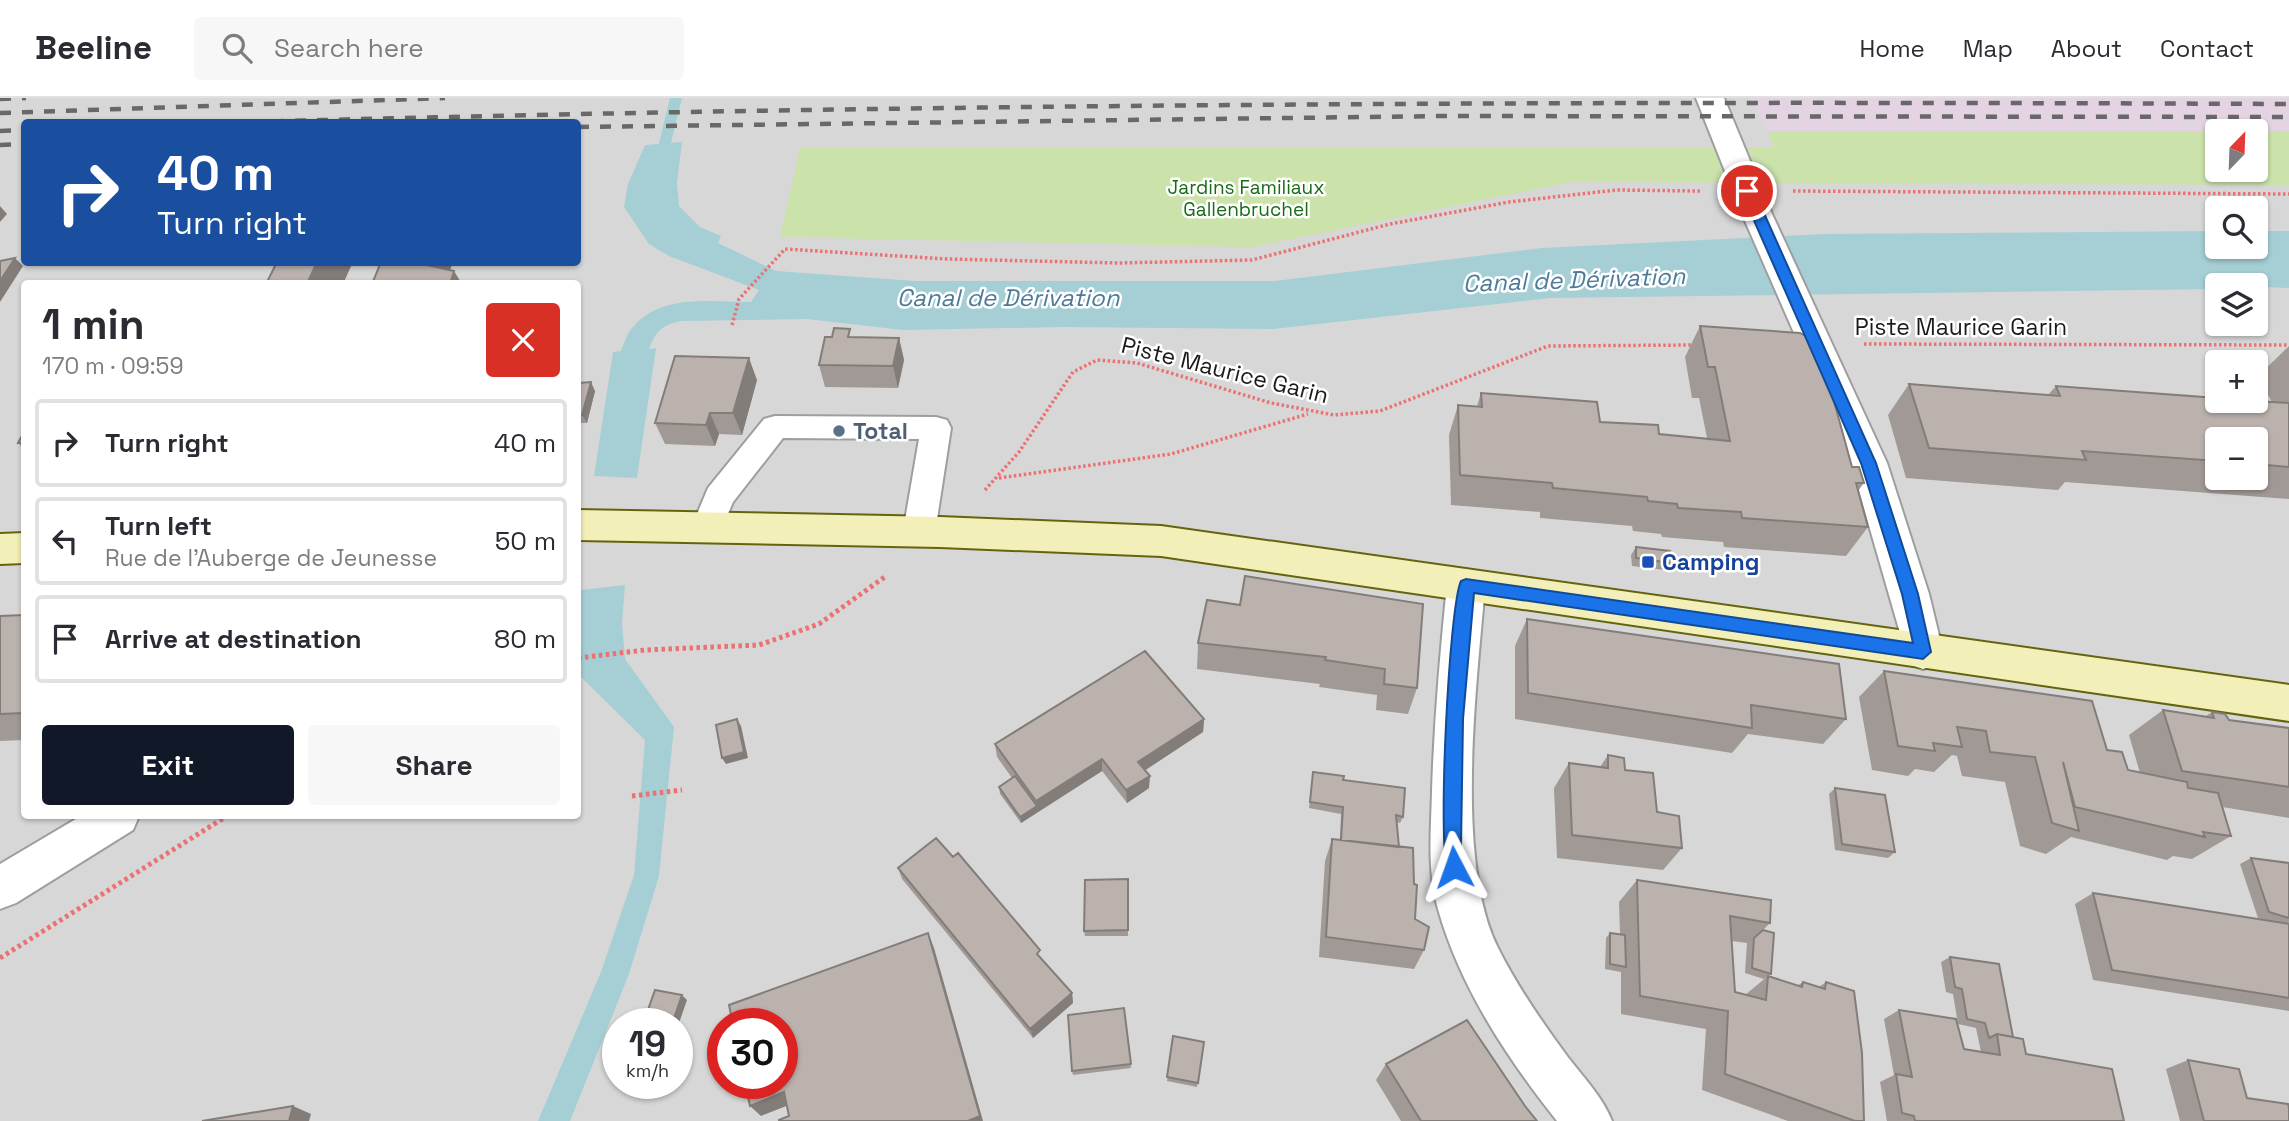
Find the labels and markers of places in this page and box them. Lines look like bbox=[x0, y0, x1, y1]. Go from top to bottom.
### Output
pin bbox=[1717, 161, 1777, 221]
place label: Total bbox=[853, 416, 908, 446]
marker: Total bbox=[831, 423, 847, 439]
place label: Camping bbox=[1662, 547, 1759, 577]
marker: Camping bbox=[1640, 554, 1656, 570]

